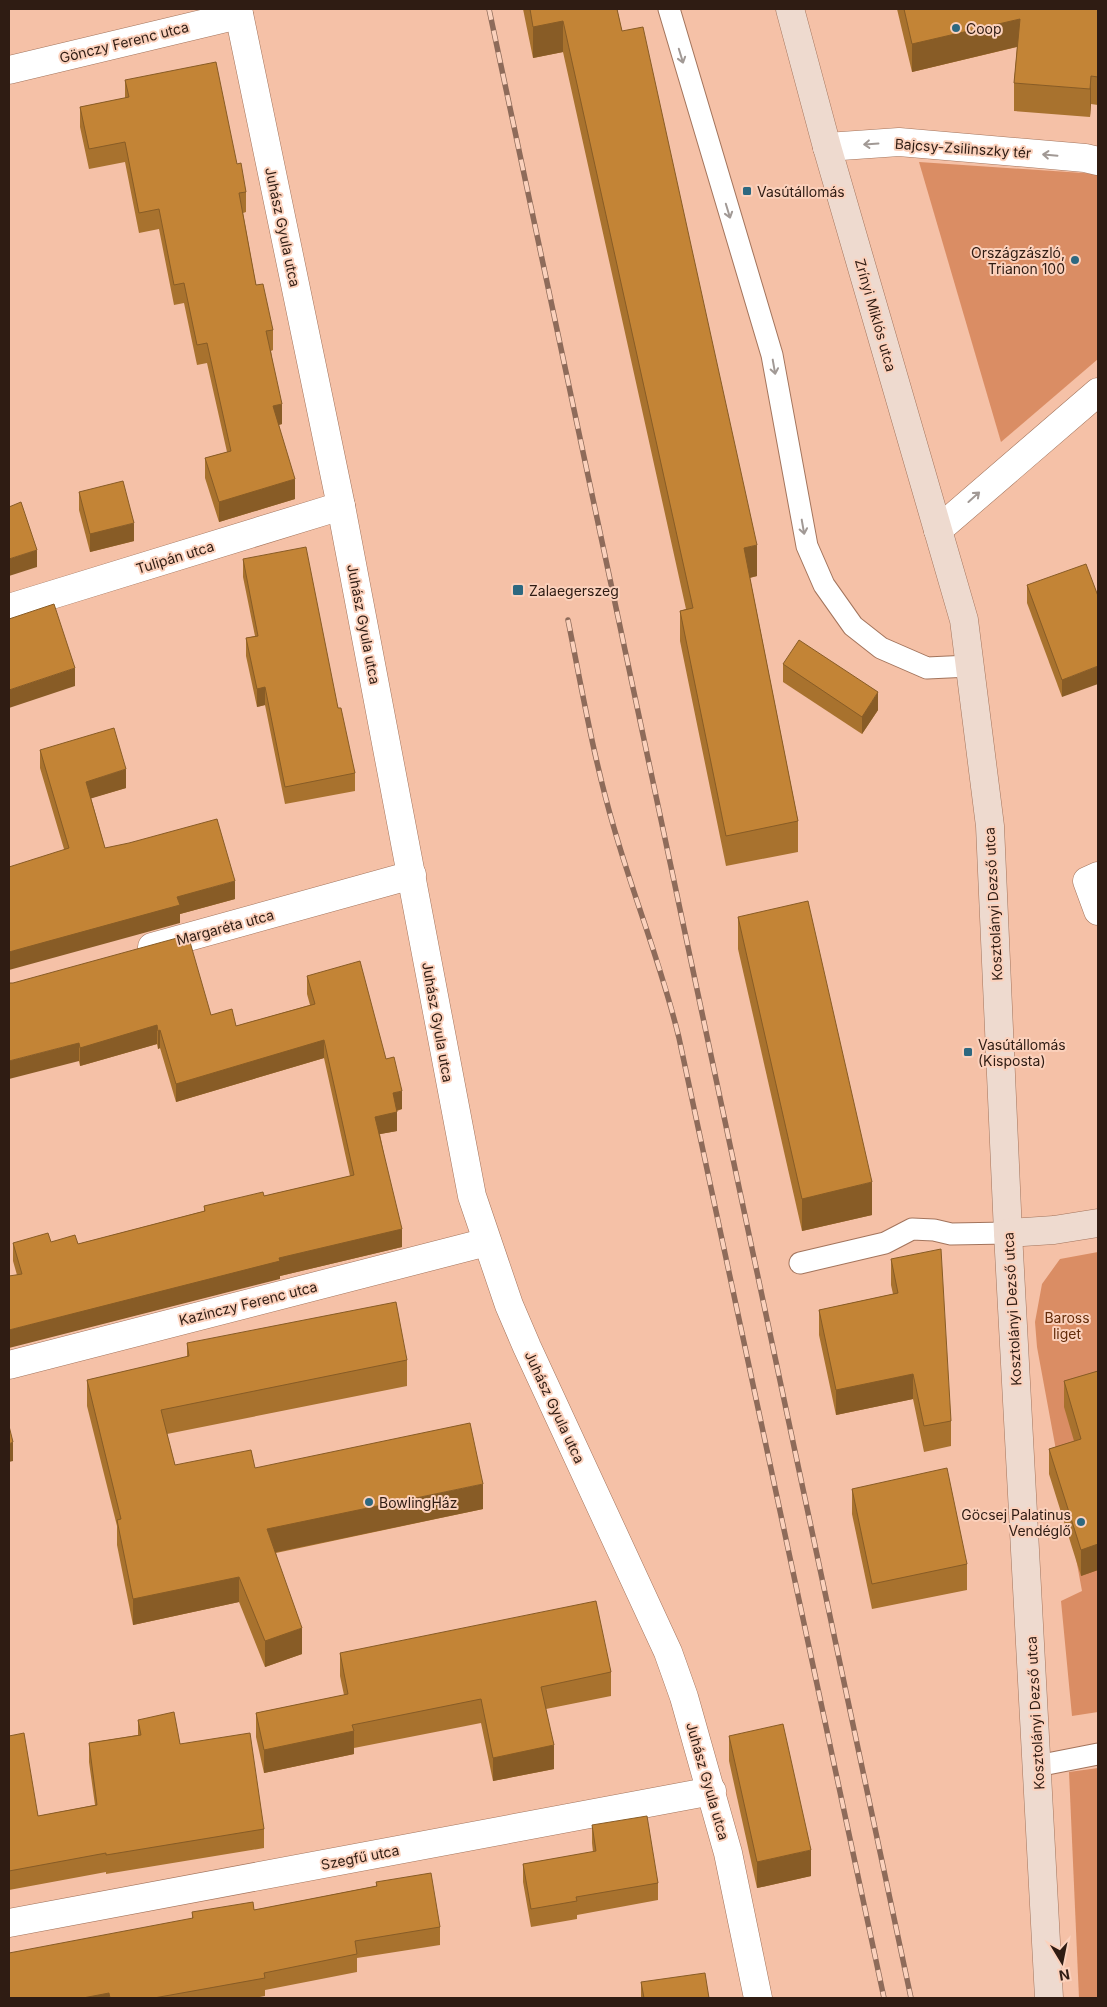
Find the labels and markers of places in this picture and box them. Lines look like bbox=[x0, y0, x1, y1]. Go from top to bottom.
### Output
place label: Coop bbox=[966, 20, 1002, 37]
marker: Coop bbox=[950, 22, 962, 34]
place label: Vasútállomás bbox=[757, 183, 845, 200]
marker: Vasútállomás bbox=[741, 185, 753, 197]
place label: Országzászló, Trianon 100 bbox=[971, 244, 1065, 277]
marker: Országzászló, Trianon 100 bbox=[1069, 254, 1081, 266]
place label: Zalaegerszeg bbox=[529, 582, 619, 599]
marker: Zalaegerszeg bbox=[511, 583, 525, 597]
place label: Vasútállomás (Kisposta) bbox=[978, 1036, 1066, 1069]
marker: Vasútállomás (Kisposta) bbox=[962, 1046, 974, 1058]
place label: BowlingHáz bbox=[379, 1494, 457, 1511]
marker: BowlingHáz bbox=[363, 1496, 375, 1508]
place label: Göcsej Palatinus Vendéglő bbox=[961, 1506, 1071, 1539]
marker: Göcsej Palatinus Vendéglő bbox=[1075, 1516, 1087, 1528]

